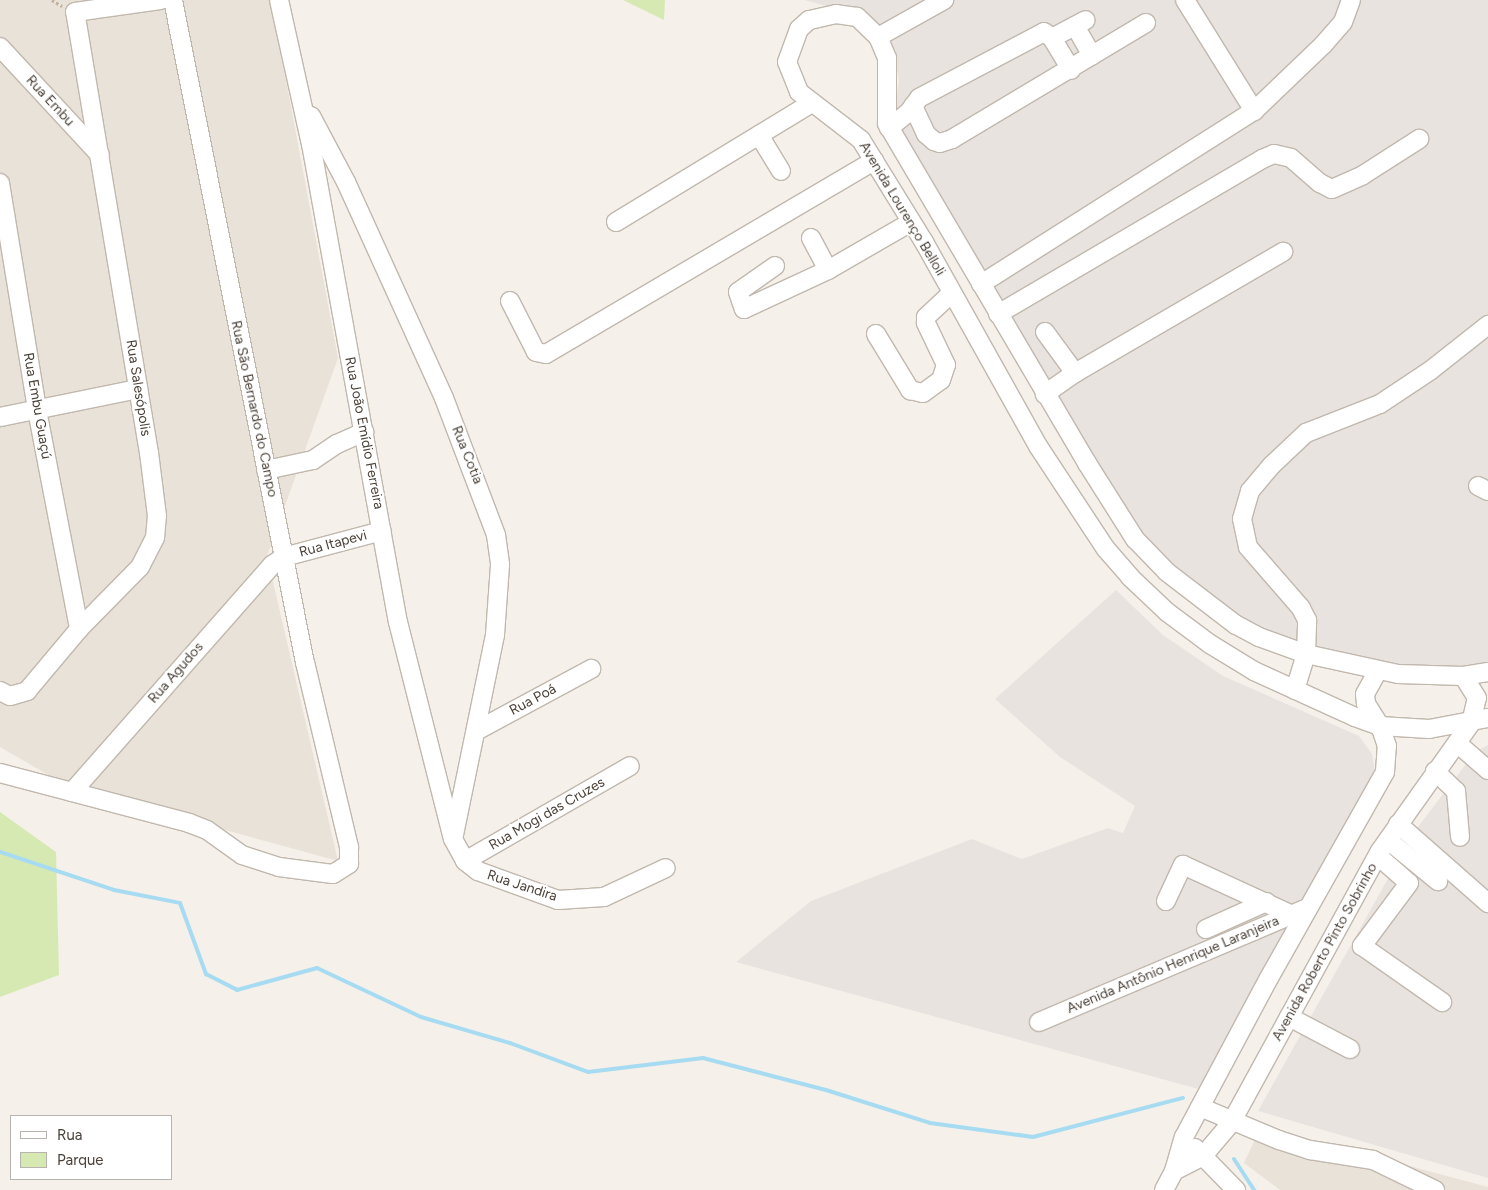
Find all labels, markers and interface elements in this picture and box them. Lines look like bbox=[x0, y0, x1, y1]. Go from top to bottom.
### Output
street label: Rua Embu bbox=[22, 72, 78, 130]
street label: Avenida Lourenço Belloli bbox=[855, 139, 949, 279]
street label: Rua São Bernardo do Campo bbox=[227, 319, 281, 499]
street label: Rua Salesópolis bbox=[122, 339, 154, 437]
street label: Rua Embu Guaçú bbox=[19, 351, 55, 461]
street label: Rua João Emídio Ferreira bbox=[341, 355, 387, 511]
street label: Rua Cotia bbox=[448, 424, 486, 486]
street label: Rua Itapevi bbox=[297, 527, 369, 561]
street label: Rua Agudos bbox=[145, 639, 207, 707]
street label: Rua Poá bbox=[507, 681, 559, 719]
street label: Rua Mogi das Cruzes bbox=[486, 774, 608, 854]
street label: Avenida Roberto Pinto Sobrinho bbox=[1269, 860, 1381, 1044]
street label: Rua Jandira bbox=[485, 867, 559, 905]
street label: Avenida Antônio Henrique Laranjeira bbox=[1064, 913, 1282, 1017]
legend bbox=[10, 1115, 172, 1180]
text: Rua bbox=[57, 1126, 82, 1144]
text: Parque bbox=[57, 1151, 104, 1169]

